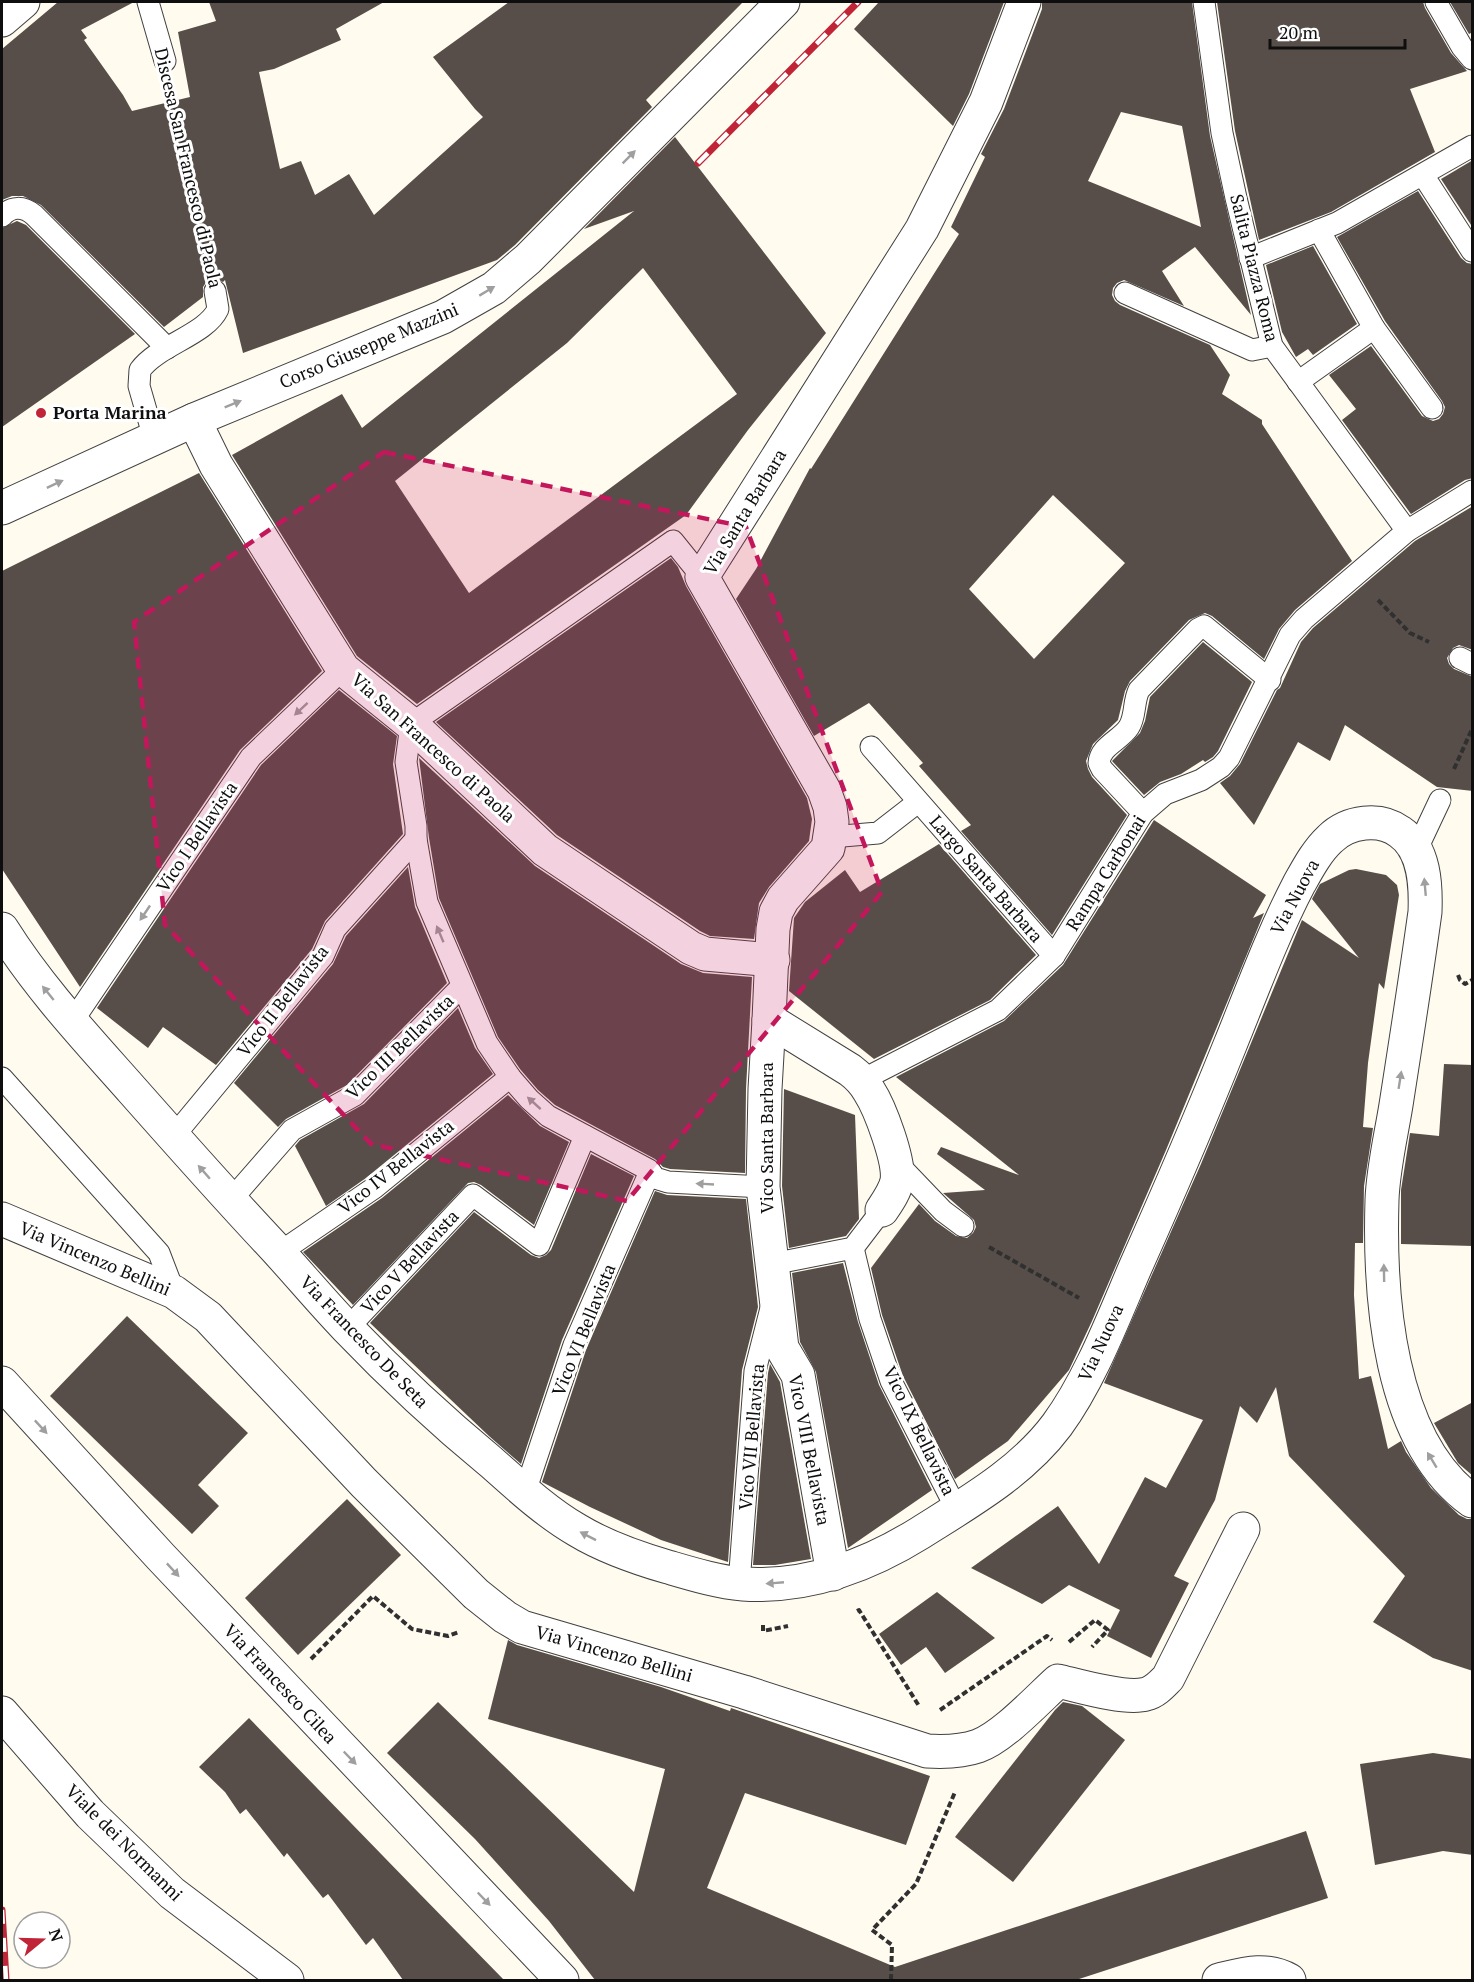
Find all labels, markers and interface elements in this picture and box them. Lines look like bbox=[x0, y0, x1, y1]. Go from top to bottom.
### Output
scale bar bbox=[1270, 12, 1405, 50]
text: 20 m bbox=[1279, 20, 1319, 44]
street label: Discesa San Francesco di Paola bbox=[150, 45, 228, 290]
one-way arrow bbox=[621, 151, 635, 165]
street label: Salita Piazza Roma bbox=[1225, 191, 1285, 344]
one-way arrow bbox=[479, 286, 495, 297]
street label: Corso Giuseppe Mazzini bbox=[275, 296, 462, 394]
one-way arrow bbox=[224, 399, 242, 409]
place label: Porta Marina bbox=[53, 400, 167, 424]
marker: Porta Marina bbox=[34, 406, 48, 420]
street label: Via Santa Barbara bbox=[697, 444, 791, 579]
one-way arrow bbox=[46, 479, 63, 488]
street label: Via San Francesco di Paola bbox=[347, 667, 521, 827]
one-way arrow bbox=[294, 702, 309, 715]
street label: Vico I Bellavista bbox=[150, 776, 242, 897]
street label: Largo Santa Barbara bbox=[925, 810, 1049, 947]
street label: Rampa Carbonai bbox=[1060, 810, 1150, 935]
street label: Via Nuova bbox=[1264, 854, 1324, 939]
one-way arrow bbox=[1420, 877, 1430, 896]
one-way arrow bbox=[139, 905, 151, 921]
one-way arrow bbox=[435, 924, 445, 942]
street label: Vico II Bellavista bbox=[231, 940, 333, 1061]
one-way arrow bbox=[43, 986, 55, 1001]
street label: Vico III Bellavista bbox=[340, 988, 459, 1104]
street label: Vico Santa Barbara bbox=[754, 1062, 778, 1214]
one-way arrow bbox=[1396, 1070, 1405, 1089]
one-way arrow bbox=[526, 1096, 541, 1110]
street label: Vico IV Bellavista bbox=[333, 1113, 458, 1219]
one-way arrow bbox=[198, 1165, 211, 1180]
one-way arrow bbox=[695, 1179, 714, 1188]
street label: Vico V Bellavista bbox=[355, 1204, 464, 1318]
street label: Via Vincenzo Bellini bbox=[16, 1215, 175, 1301]
street label: Vico VI Bellavista bbox=[546, 1260, 621, 1399]
one-way arrow bbox=[1379, 1264, 1388, 1283]
street label: Via Francesco De Seta bbox=[295, 1270, 434, 1413]
street label: Via Nuova bbox=[1072, 1300, 1128, 1385]
street label: Vico IX Bellavista bbox=[878, 1362, 962, 1499]
street label: Vico VII Bellavista bbox=[733, 1363, 769, 1511]
street label: Vico VIII Bellavista bbox=[784, 1372, 836, 1527]
one-way arrow bbox=[34, 1419, 48, 1434]
one-way arrow bbox=[1427, 1451, 1437, 1468]
one-way arrow bbox=[580, 1531, 597, 1541]
one-way arrow bbox=[166, 1562, 179, 1577]
one-way arrow bbox=[766, 1578, 785, 1588]
street label: Via Francesco Cilea bbox=[219, 1618, 343, 1748]
street label: Via Vincenzo Bellini bbox=[533, 1619, 696, 1687]
one-way arrow bbox=[343, 1750, 357, 1765]
street label: Viale dei Normanni bbox=[61, 1779, 188, 1906]
one-way arrow bbox=[477, 1892, 491, 1906]
north arrow bbox=[12, 1910, 72, 1970]
text: N bbox=[44, 1926, 69, 1944]

